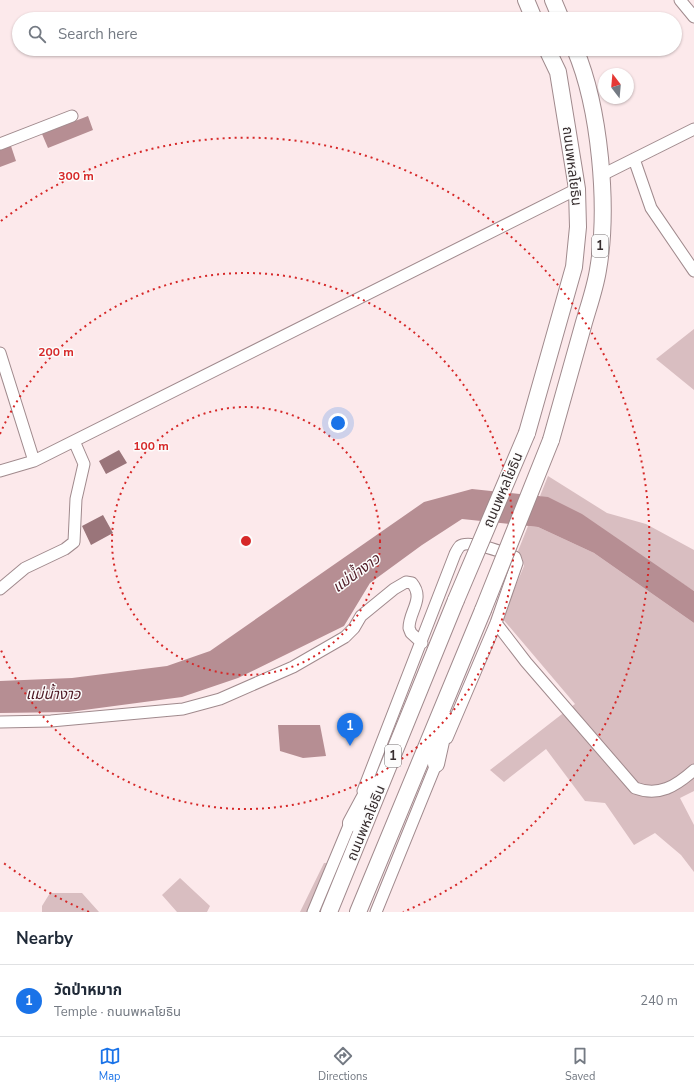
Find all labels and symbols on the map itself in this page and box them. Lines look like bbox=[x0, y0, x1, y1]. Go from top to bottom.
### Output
north arrow bbox=[598, 68, 634, 104]
street label: ถนนพหลโยธิน bbox=[558, 125, 586, 207]
text: 300 m bbox=[58, 168, 94, 184]
road number: 1 bbox=[592, 235, 608, 257]
text: 200 m bbox=[38, 344, 74, 360]
your location bbox=[328, 413, 348, 433]
text: 100 m bbox=[133, 438, 169, 454]
street label: ถนนพหลโยธิน bbox=[479, 449, 527, 531]
centre of rings bbox=[239, 534, 253, 548]
water label: แม่น้ำงาว bbox=[327, 548, 384, 597]
water label: แม่น้ำงาว bbox=[26, 683, 81, 704]
pin: 1 bbox=[337, 713, 363, 746]
road number: 1 bbox=[385, 745, 401, 767]
street label: ถนนพหลโยธิน bbox=[342, 782, 390, 864]

